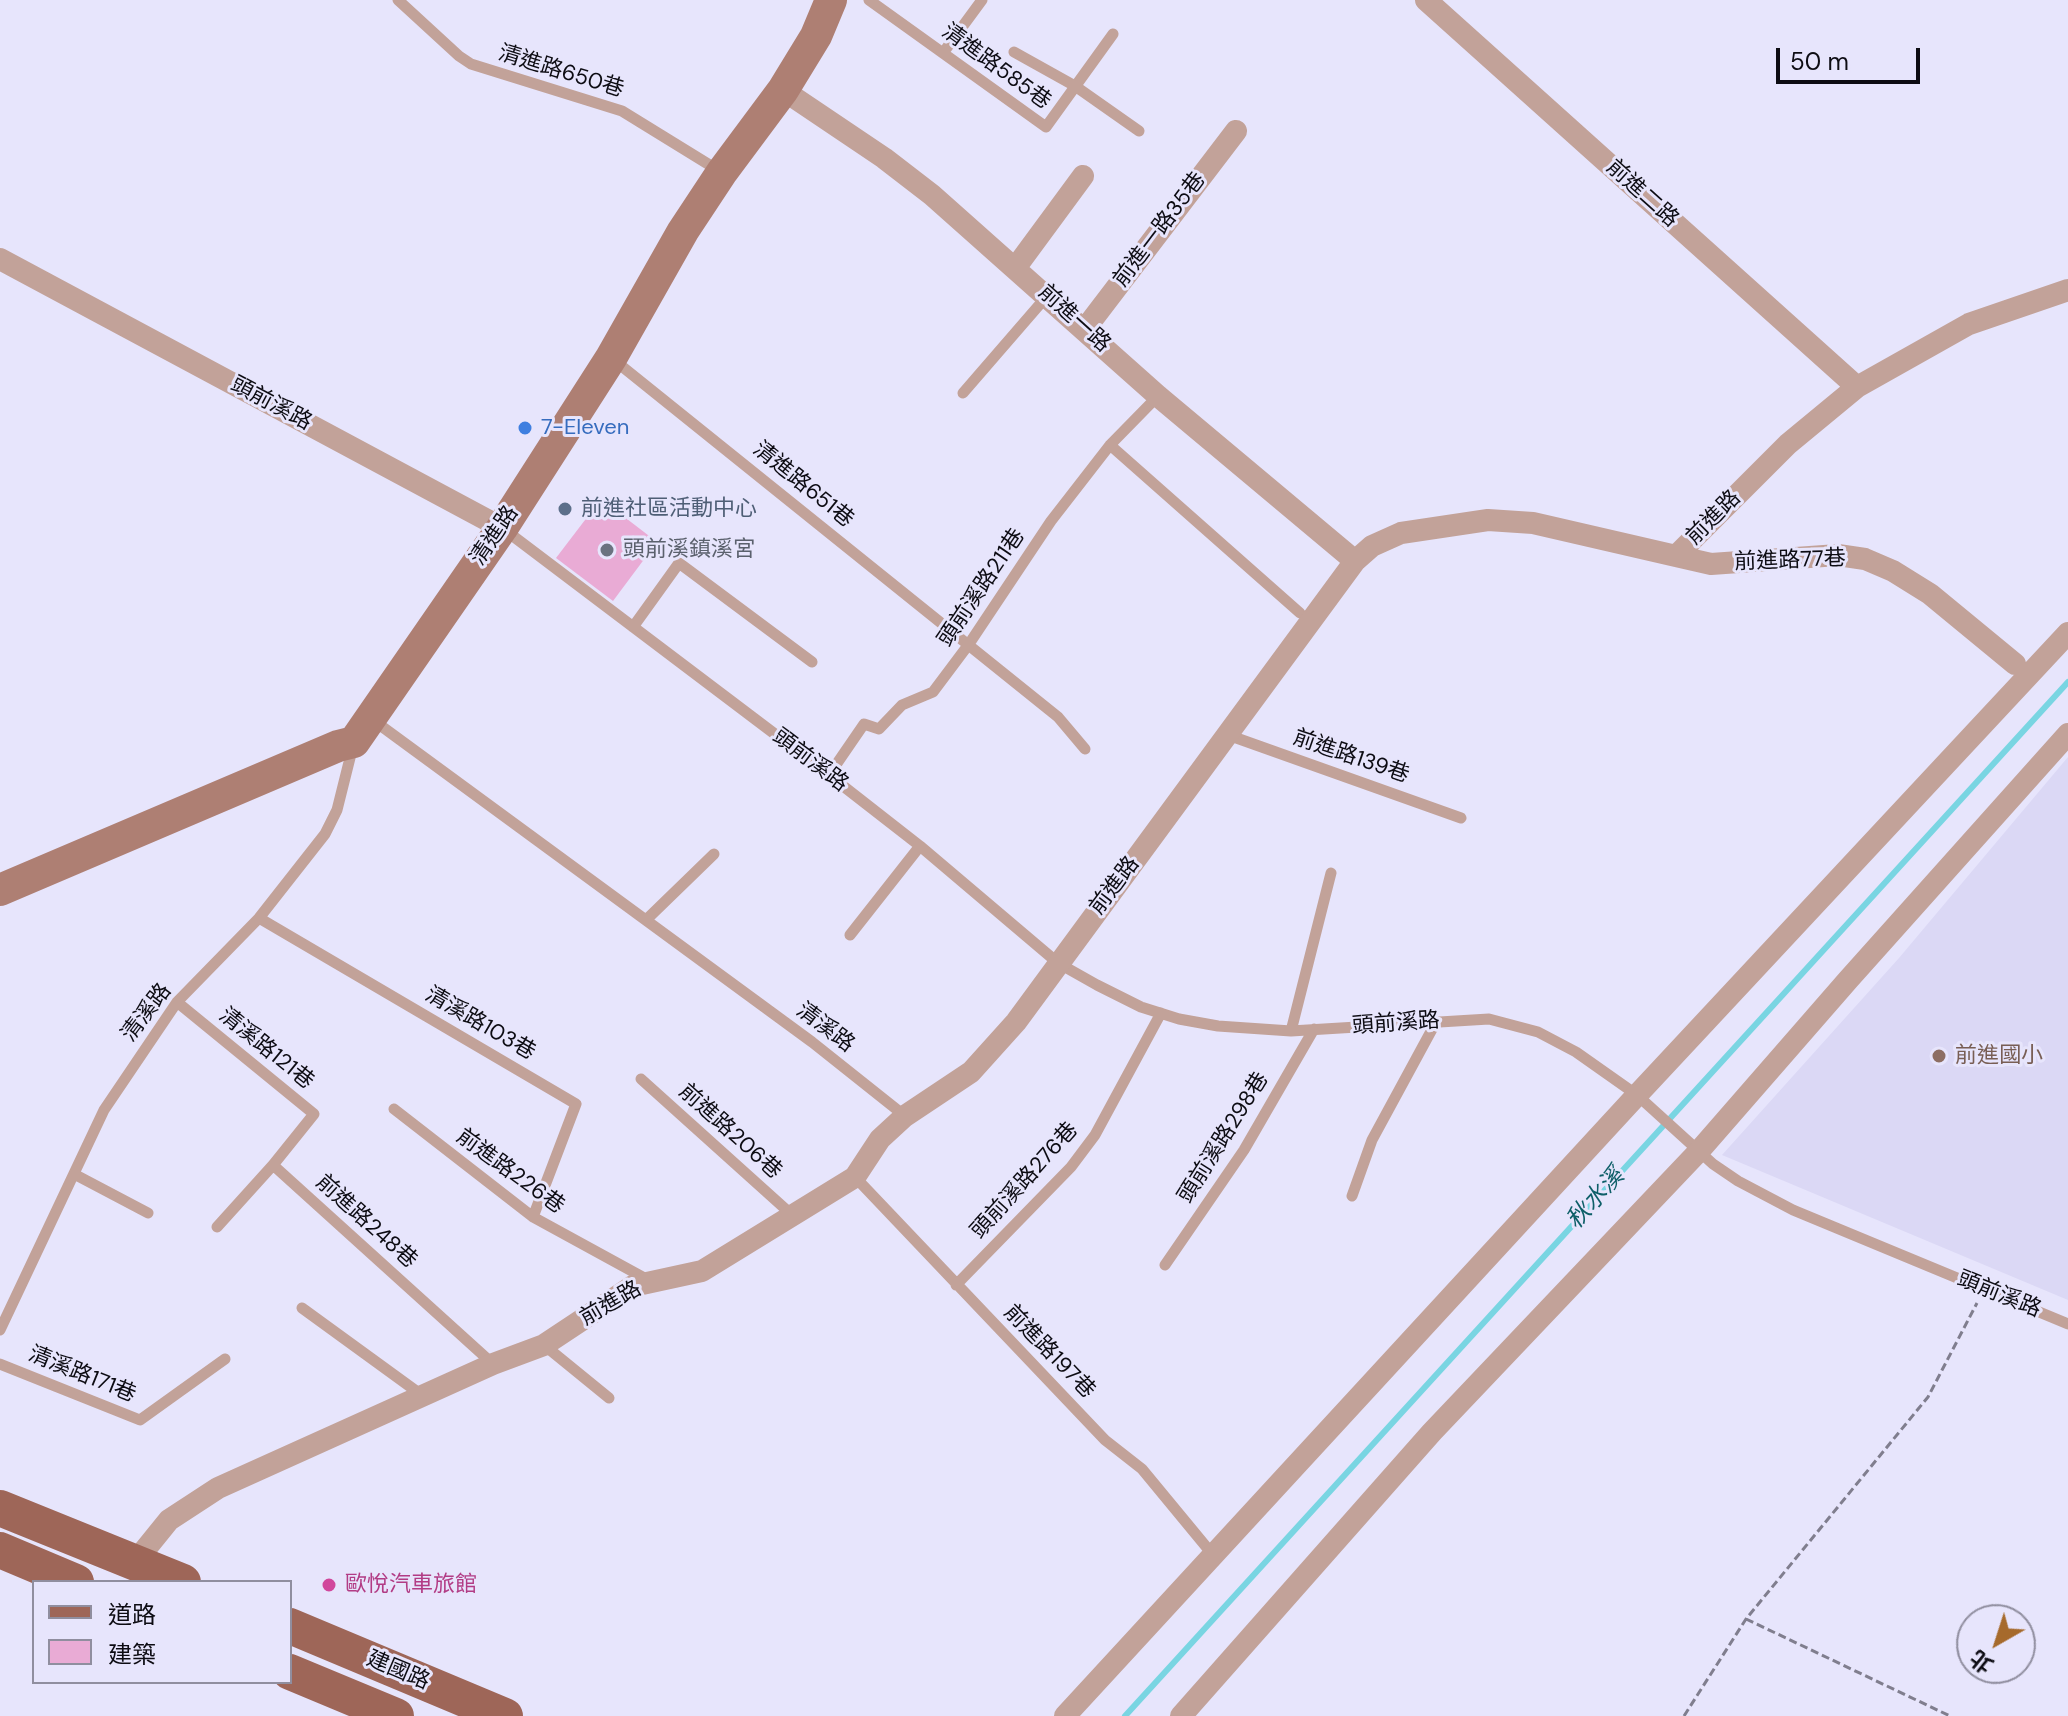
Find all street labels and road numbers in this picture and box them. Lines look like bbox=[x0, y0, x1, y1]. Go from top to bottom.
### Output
street label: 清進路585巷 bbox=[936, 19, 1056, 115]
street label: 清進路650巷 bbox=[495, 40, 627, 104]
street label: 前進二路 bbox=[1600, 155, 1684, 233]
street label: 前進一路35巷 bbox=[1108, 168, 1212, 292]
street label: 前進一路 bbox=[1032, 280, 1116, 358]
street label: 頭前溪路 bbox=[226, 372, 316, 436]
street label: 清進路651巷 bbox=[747, 436, 859, 534]
street label: 前進路 bbox=[1681, 485, 1747, 551]
street label: 清進路 bbox=[466, 501, 524, 571]
street label: 頭前溪路211巷 bbox=[933, 524, 1031, 652]
street label: 前進路77巷 bbox=[1734, 546, 1846, 576]
street label: 頭前溪路 bbox=[767, 724, 853, 798]
street label: 前進路139巷 bbox=[1289, 725, 1413, 789]
street label: 前進路 bbox=[1085, 852, 1145, 920]
street label: 清溪路 bbox=[117, 979, 177, 1047]
street label: 清溪路103巷 bbox=[420, 982, 540, 1066]
street label: 清溪路 bbox=[791, 998, 859, 1058]
street label: 清溪路121巷 bbox=[213, 1003, 319, 1095]
street label: 頭前溪路 bbox=[1351, 1008, 1441, 1040]
street label: 頭前溪路298巷 bbox=[1173, 1068, 1275, 1208]
street label: 前進路206巷 bbox=[673, 1079, 787, 1185]
street label: 頭前溪路276巷 bbox=[966, 1117, 1084, 1245]
street label: 前進路226巷 bbox=[451, 1124, 569, 1220]
street label: 前進路248巷 bbox=[310, 1170, 422, 1274]
street label: 頭前溪路 bbox=[1953, 1266, 2045, 1324]
street label: 前進路 bbox=[576, 1276, 646, 1332]
street label: 前進路197巷 bbox=[998, 1300, 1100, 1404]
street label: 清溪路171巷 bbox=[24, 1341, 140, 1409]
street label: 建國路 bbox=[362, 1646, 434, 1696]

